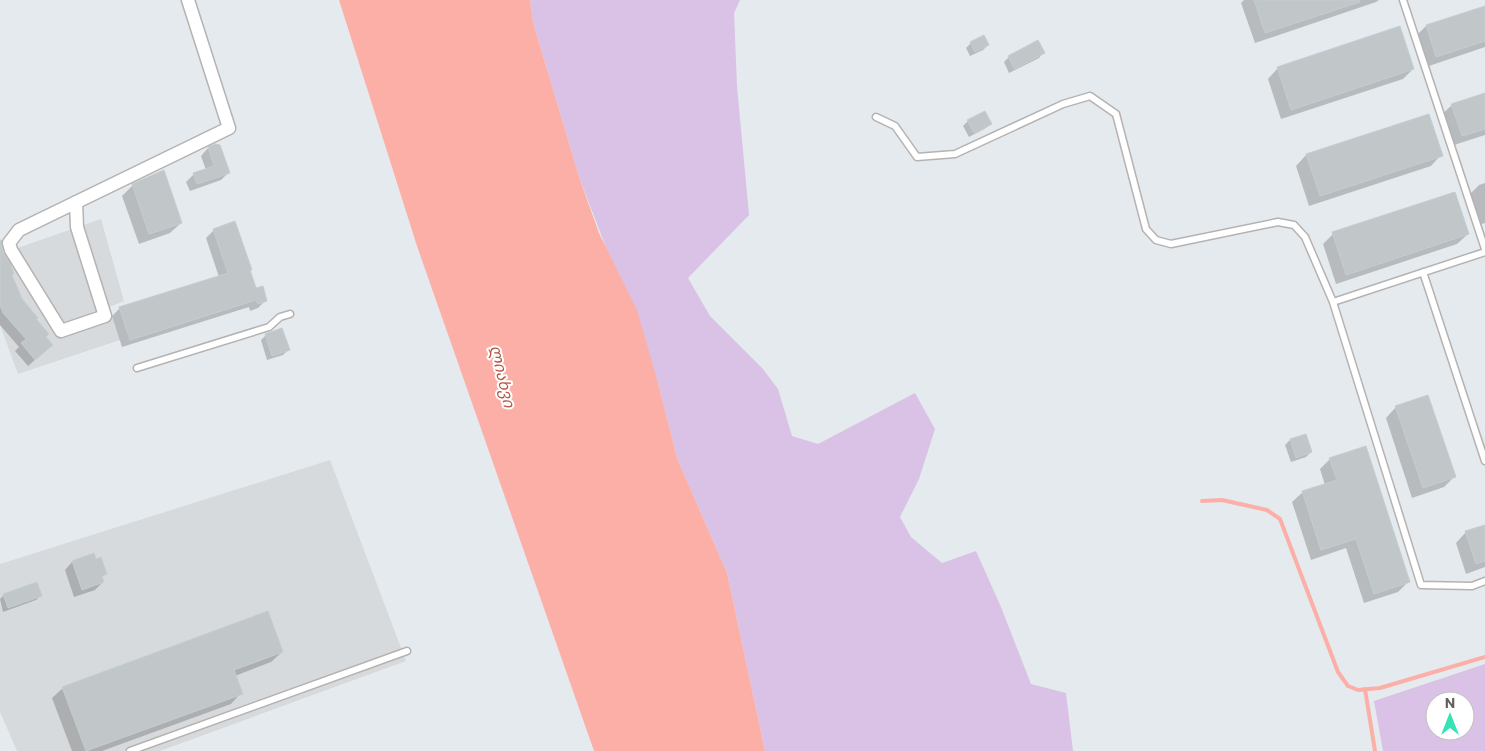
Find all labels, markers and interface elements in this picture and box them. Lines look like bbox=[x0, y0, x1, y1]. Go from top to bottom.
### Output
water label: ლიახვი bbox=[486, 343, 520, 410]
north arrow bbox=[1425, 691, 1475, 741]
text: N bbox=[1445, 694, 1455, 711]

